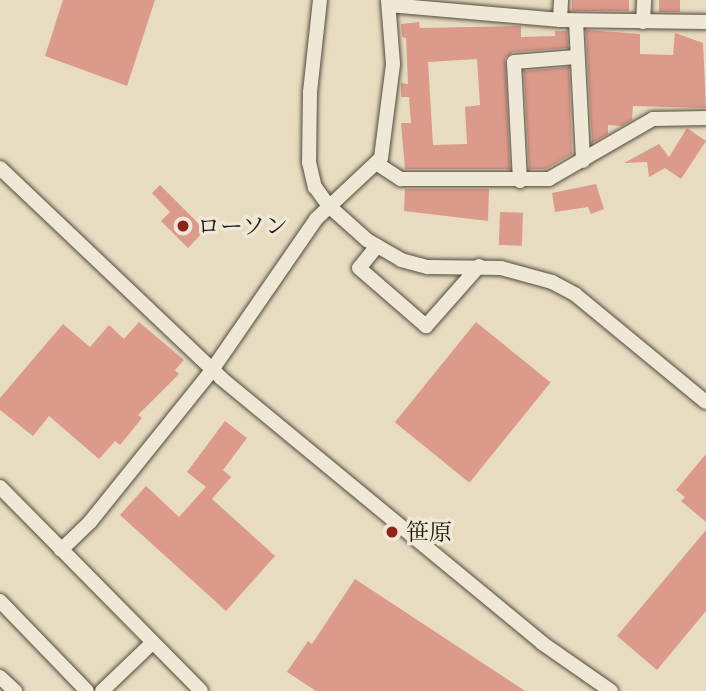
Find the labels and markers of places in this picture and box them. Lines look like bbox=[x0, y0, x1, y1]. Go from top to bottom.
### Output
place label: ローソン bbox=[197, 212, 289, 240]
marker: ローソン bbox=[175, 218, 191, 234]
place label: 笹原 bbox=[406, 518, 452, 546]
marker: 笹原 bbox=[384, 524, 400, 540]

